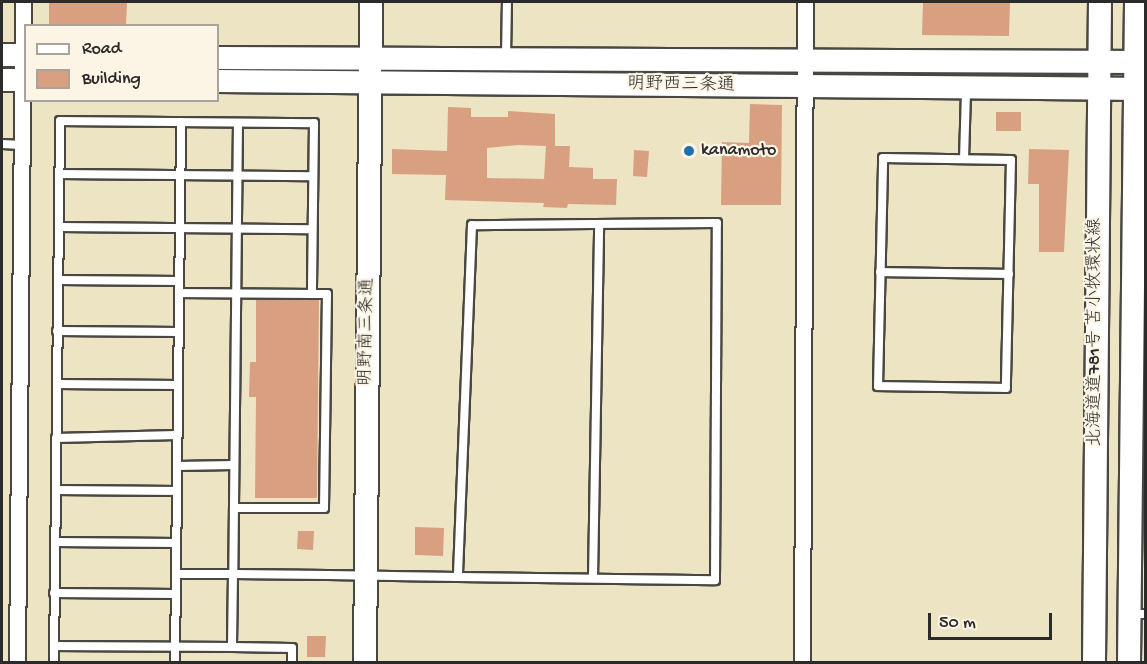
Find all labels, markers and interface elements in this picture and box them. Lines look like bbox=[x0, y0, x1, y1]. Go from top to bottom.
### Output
legend bbox=[24, 24, 219, 102]
text: Road bbox=[82, 39, 121, 60]
text: Building bbox=[82, 69, 141, 90]
street label: 明野西三条通 bbox=[627, 74, 735, 98]
place label: kanamoto bbox=[701, 140, 776, 162]
marker: kanamoto bbox=[682, 144, 696, 158]
street label: 北海道道781号 苫小牧環状線 bbox=[1085, 218, 1107, 446]
street label: 明野南三条通 bbox=[356, 278, 380, 386]
scale bar bbox=[931, 601, 1056, 639]
text: 50 m bbox=[939, 613, 976, 634]

